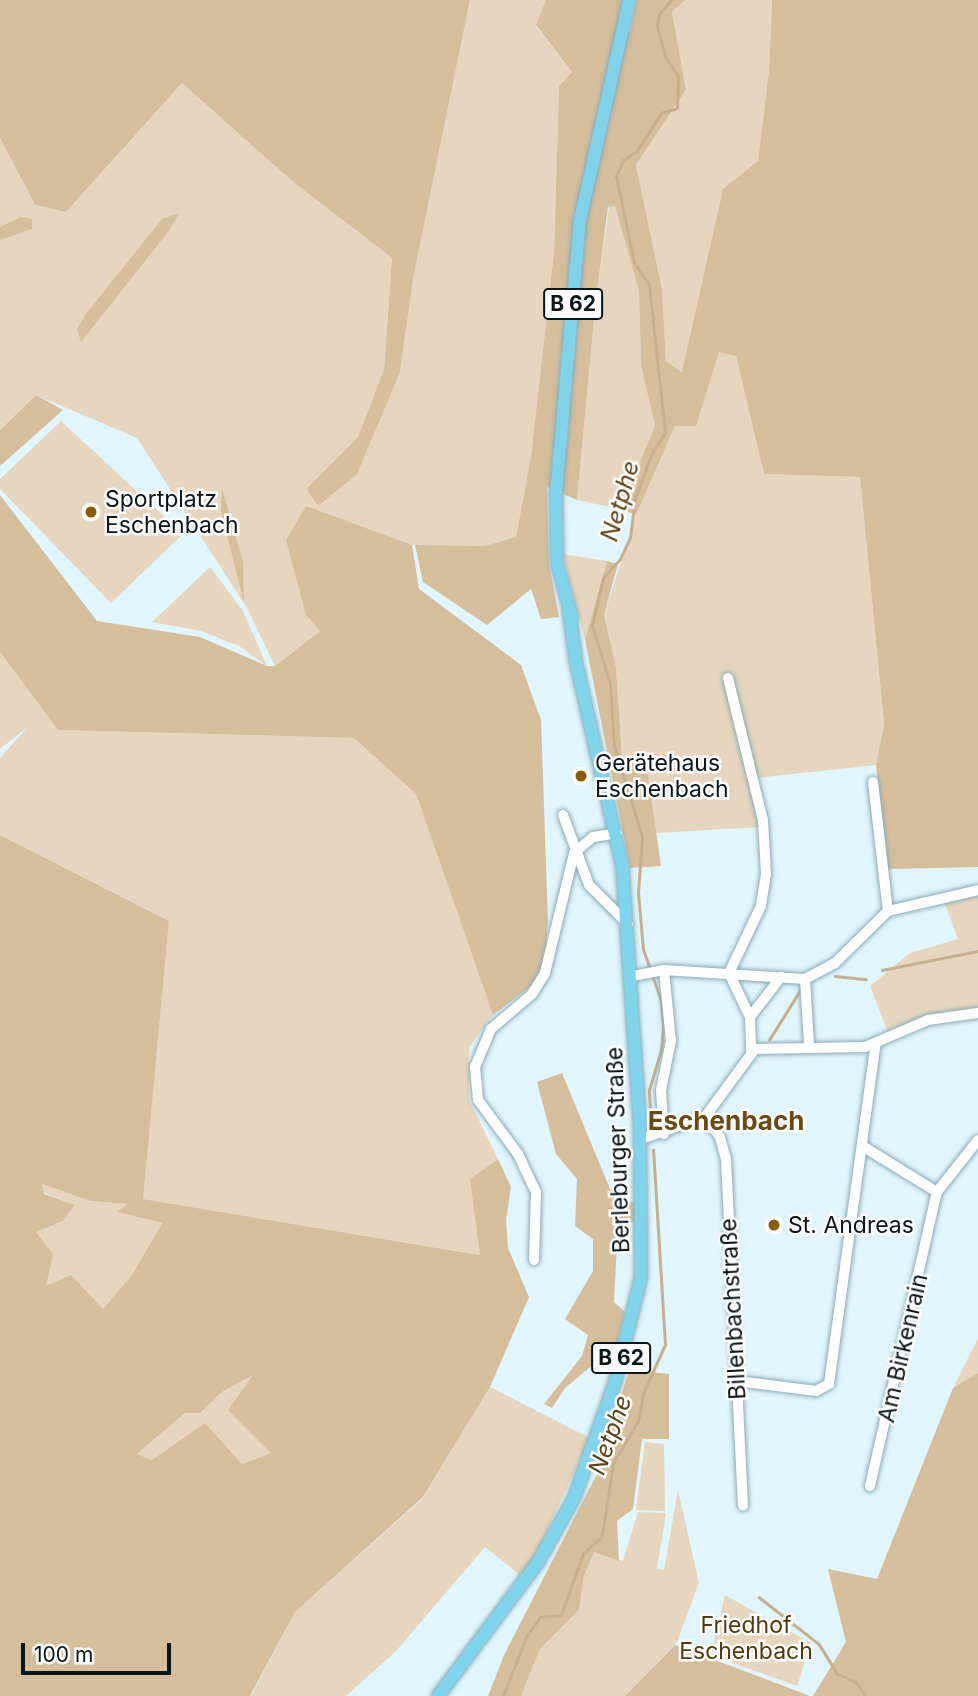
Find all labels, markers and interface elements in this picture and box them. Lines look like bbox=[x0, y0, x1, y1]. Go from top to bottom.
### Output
road number: B 62 bbox=[542, 286, 604, 322]
water label: Netphe bbox=[595, 457, 645, 545]
place label: Sportplatz Eschenbach bbox=[105, 485, 239, 539]
marker: Sportplatz Eschenbach bbox=[83, 504, 99, 520]
place label: Gerätehaus Eschenbach bbox=[595, 749, 729, 803]
marker: Gerätehaus Eschenbach bbox=[573, 768, 589, 784]
street label: Berleburger Straße bbox=[601, 1046, 635, 1254]
district label: Eschenbach bbox=[648, 1105, 804, 1137]
place label: St. Andreas bbox=[788, 1211, 914, 1239]
marker: St. Andreas bbox=[766, 1217, 782, 1233]
street label: Billenbachstraße bbox=[714, 1218, 752, 1400]
street label: Am Birkenrain bbox=[872, 1271, 934, 1425]
road number: B 62 bbox=[590, 1340, 652, 1376]
water label: Netphe bbox=[582, 1391, 638, 1479]
park label: Friedhof Eschenbach bbox=[679, 1611, 813, 1665]
scale bar bbox=[24, 1630, 175, 1674]
text: 100 m bbox=[34, 1642, 93, 1667]

